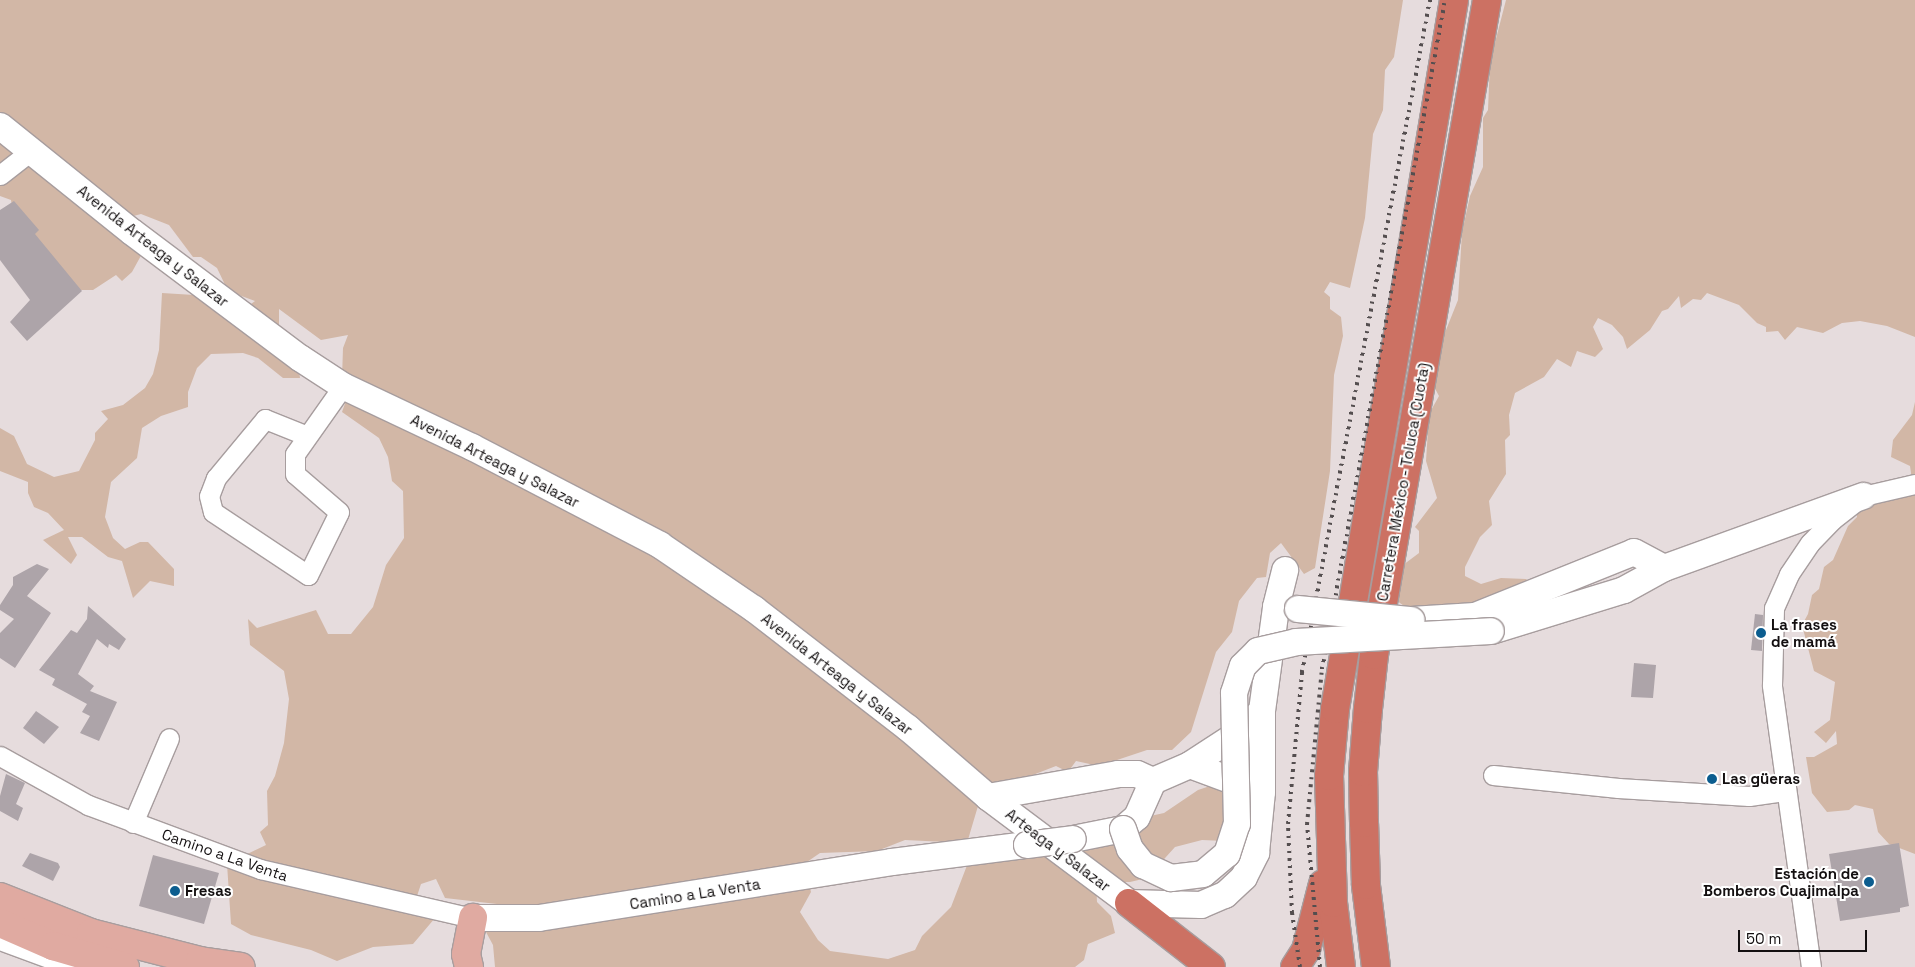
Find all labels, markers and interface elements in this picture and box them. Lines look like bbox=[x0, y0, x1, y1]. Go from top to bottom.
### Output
street label: Avenida Arteaga y Salazar bbox=[74, 181, 232, 311]
street label: Carretera México - Toluca (Cuota) bbox=[1373, 361, 1433, 603]
street label: Avenida Arteaga y Salazar bbox=[408, 410, 582, 512]
street label: Avenida Arteaga y Salazar bbox=[758, 609, 916, 739]
place label: La frases de mamá bbox=[1771, 615, 1837, 650]
marker: La frases de mamá bbox=[1755, 627, 1767, 639]
place label: Las güeras bbox=[1722, 770, 1800, 788]
marker: Las güeras bbox=[1706, 773, 1718, 785]
street label: Arteaga y Salazar bbox=[1002, 805, 1114, 895]
street label: Camino a La Venta bbox=[159, 825, 291, 885]
place label: Estación de Bomberos Cuajimalpa bbox=[1703, 864, 1859, 899]
street label: Camino a La Venta bbox=[628, 875, 762, 913]
marker: Estación de Bomberos Cuajimalpa bbox=[1863, 876, 1875, 888]
place label: Fresas bbox=[185, 882, 232, 900]
marker: Fresas bbox=[169, 885, 181, 897]
scale bar bbox=[1740, 920, 1869, 952]
text: 50 m bbox=[1746, 929, 1781, 948]

